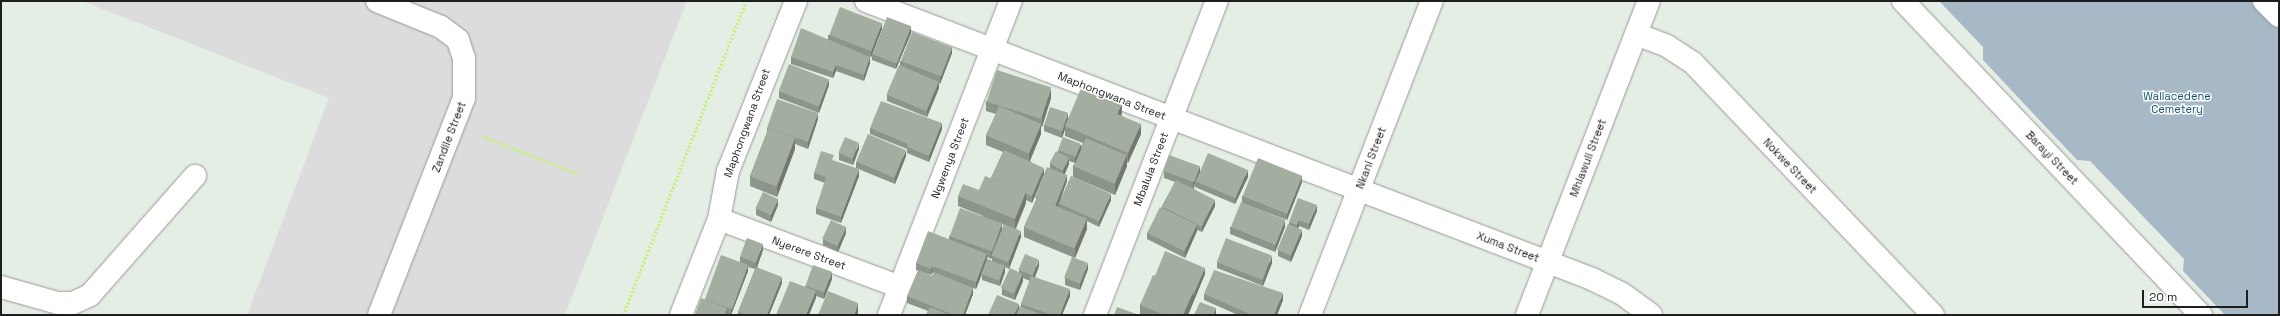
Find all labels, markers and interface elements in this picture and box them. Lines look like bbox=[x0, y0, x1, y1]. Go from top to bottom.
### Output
street label: Maphongwana Street bbox=[721, 67, 773, 179]
street label: Maphongwana Street bbox=[1056, 69, 1168, 123]
park label: Wallacedene Cemetery bbox=[2143, 90, 2211, 116]
street label: Zandile Street bbox=[429, 100, 469, 174]
street label: Ngwenya Street bbox=[928, 116, 972, 200]
street label: Mhlawuli Street bbox=[1567, 117, 1609, 199]
street label: Nkani Street bbox=[1353, 125, 1389, 191]
street label: Barayi Street bbox=[2023, 128, 2081, 188]
street label: Mbalula Street bbox=[1131, 130, 1171, 208]
street label: Nokwe Street bbox=[1760, 136, 1820, 196]
street label: Xuma Street bbox=[1475, 229, 1541, 265]
street label: Nyerere Street bbox=[770, 233, 848, 273]
scale bar bbox=[2144, 282, 2250, 308]
text: 20 m bbox=[2149, 289, 2177, 305]

